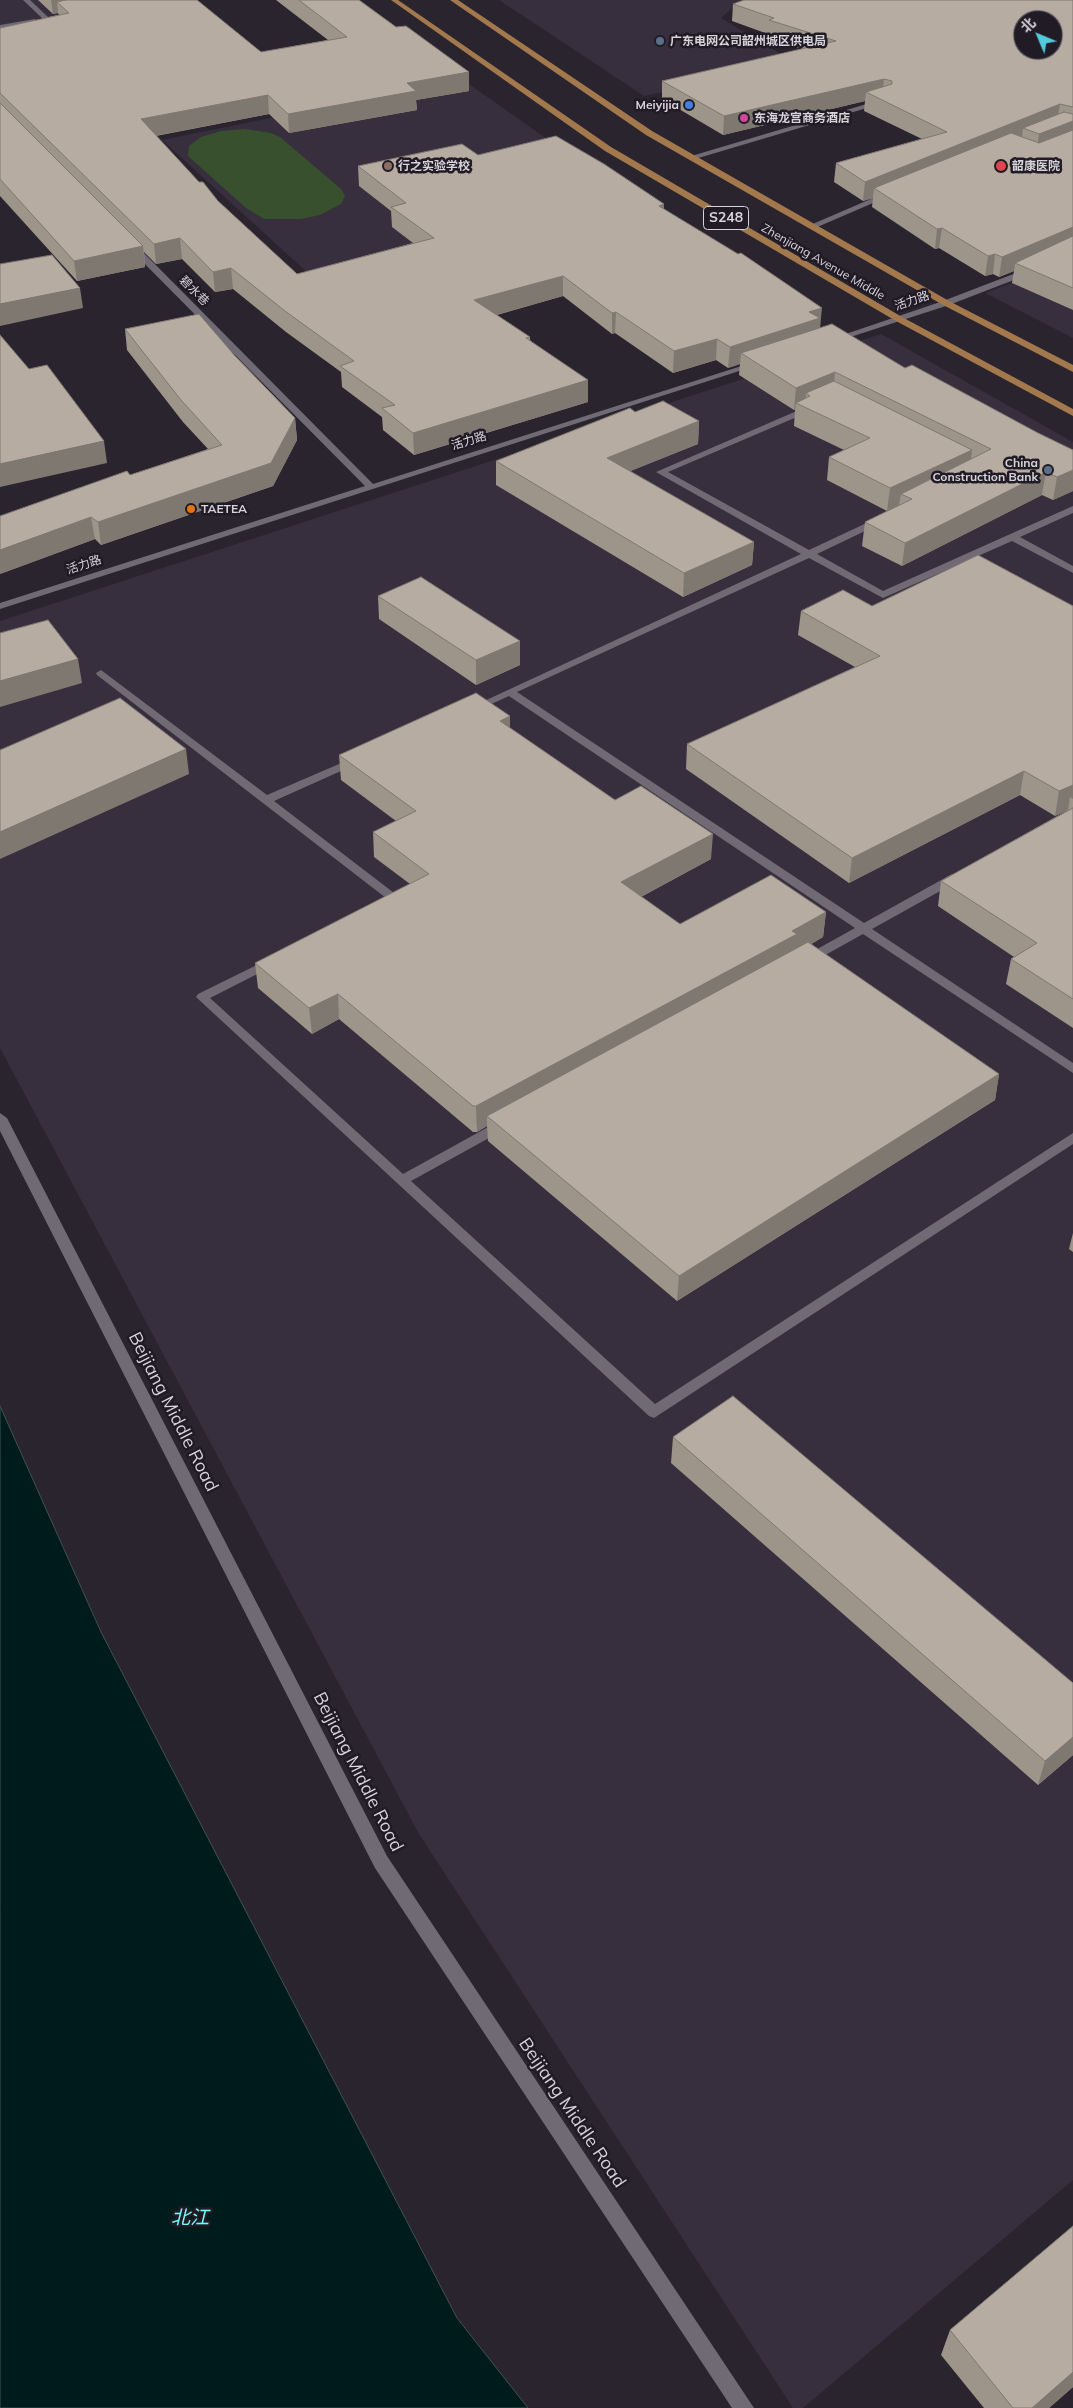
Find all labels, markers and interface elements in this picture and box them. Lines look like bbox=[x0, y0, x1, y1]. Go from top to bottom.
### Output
north arrow bbox=[1013, 10, 1063, 60]
text: 北 bbox=[1017, 14, 1039, 36]
place label: 广东电网公司韶州城区供电局 bbox=[670, 34, 826, 48]
marker: 广东电网公司韶州城区供电局 bbox=[654, 35, 666, 47]
place label: Meiyijia bbox=[636, 98, 679, 112]
marker: Meiyijia bbox=[683, 99, 695, 111]
place label: 东海龙宫商务酒店 bbox=[754, 111, 850, 125]
marker: 东海龙宫商务酒店 bbox=[738, 112, 750, 124]
place label: 行之实验学校 bbox=[398, 159, 470, 173]
marker: 韶康医院 bbox=[994, 159, 1008, 173]
place label: 韶康医院 bbox=[1012, 159, 1060, 173]
marker: 行之实验学校 bbox=[382, 160, 394, 172]
road number: S248 bbox=[704, 207, 748, 230]
street label: Zhenjiang Avenue Middle bbox=[759, 221, 887, 303]
street label: 碧水巷 bbox=[176, 273, 212, 309]
street label: 活力路 bbox=[893, 288, 931, 314]
street label: 活力路 bbox=[450, 429, 488, 453]
place label: China Construction Bank bbox=[933, 456, 1038, 484]
marker: China Construction Bank bbox=[1042, 464, 1054, 476]
place label: TAETEA bbox=[201, 502, 247, 516]
marker: TAETEA bbox=[185, 503, 197, 515]
street label: 活力路 bbox=[65, 553, 103, 577]
street label: Beijiang Middle Road bbox=[123, 1329, 223, 1495]
street label: Beijiang Middle Road bbox=[308, 1689, 408, 1855]
street label: Beijiang Middle Road bbox=[514, 2034, 630, 2192]
water label: 北江 bbox=[171, 2207, 209, 2229]

